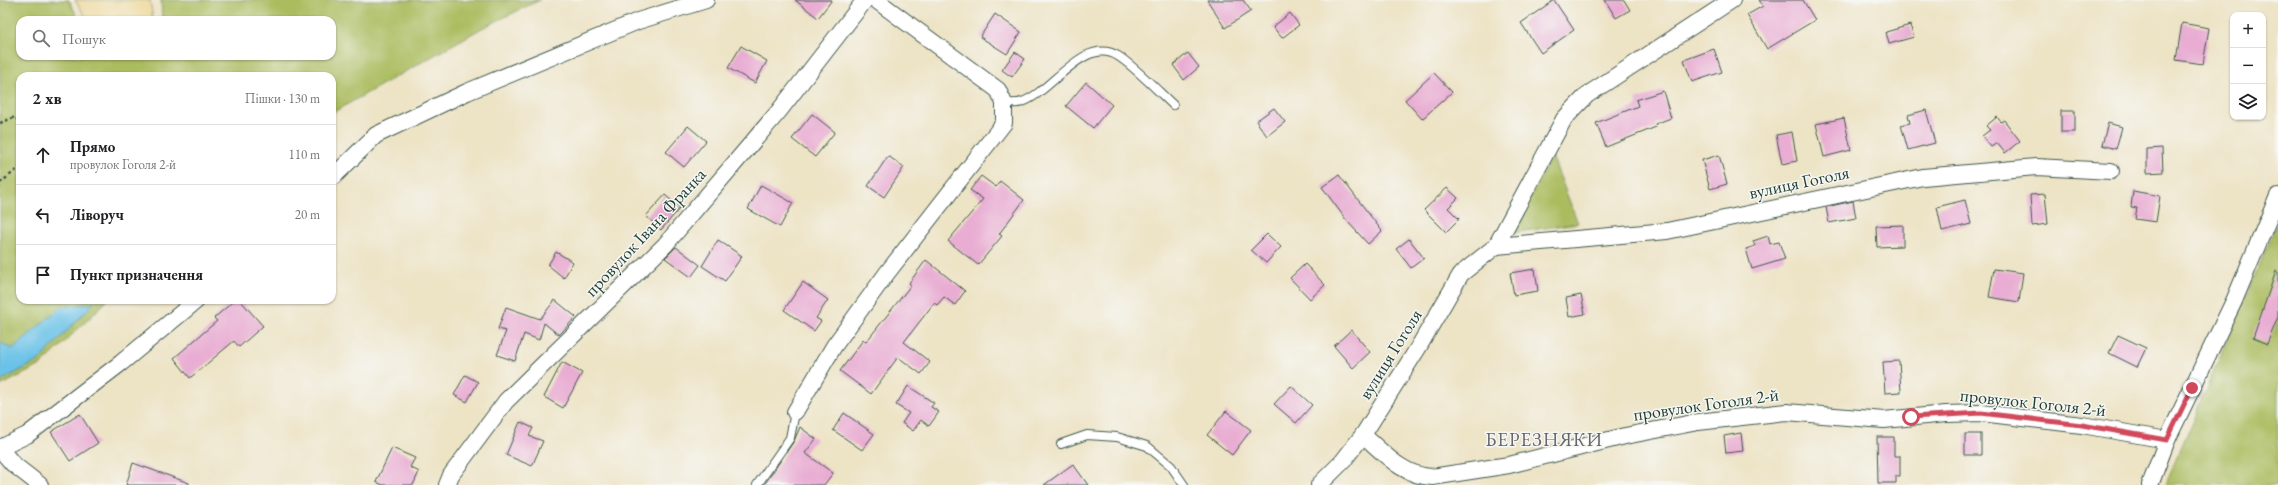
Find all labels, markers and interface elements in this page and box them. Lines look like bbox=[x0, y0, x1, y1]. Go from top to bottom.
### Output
map controls bbox=[2230, 12, 2266, 120]
button: + bbox=[2230, 12, 2266, 48]
search box bbox=[16, 16, 336, 60]
icon: search bbox=[30, 27, 52, 49]
text: Пошук bbox=[62, 29, 106, 48]
button: − bbox=[2230, 48, 2266, 84]
button: layers bbox=[2230, 84, 2266, 120]
text: 2 хв bbox=[32, 87, 62, 109]
text: Пішки · 130 m bbox=[245, 90, 320, 107]
text: Прямо bbox=[70, 137, 115, 156]
icon: ahead bbox=[32, 144, 54, 166]
text: 110 m bbox=[289, 146, 320, 163]
text: провулок Гоголя 2-й bbox=[70, 156, 176, 173]
street label: вулиця Гоголя bbox=[1747, 160, 1851, 204]
street label: провулок Івана Франка bbox=[579, 162, 711, 301]
icon: left bbox=[32, 204, 54, 226]
text: Ліворуч bbox=[70, 205, 124, 224]
text: 20 m bbox=[295, 206, 320, 223]
icon: arrive bbox=[32, 264, 54, 286]
text: Пункт призначення bbox=[70, 265, 203, 284]
street label: вулиця Гоголя bbox=[1353, 305, 1427, 403]
route end bbox=[2183, 379, 2201, 397]
street label: провулок Гоголя 2-й bbox=[1632, 382, 1781, 426]
street label: провулок Гоголя 2-й bbox=[1959, 383, 2108, 421]
route start bbox=[1902, 408, 1920, 426]
district label: БЕРЕЗНЯКИ bbox=[1485, 427, 1603, 452]

